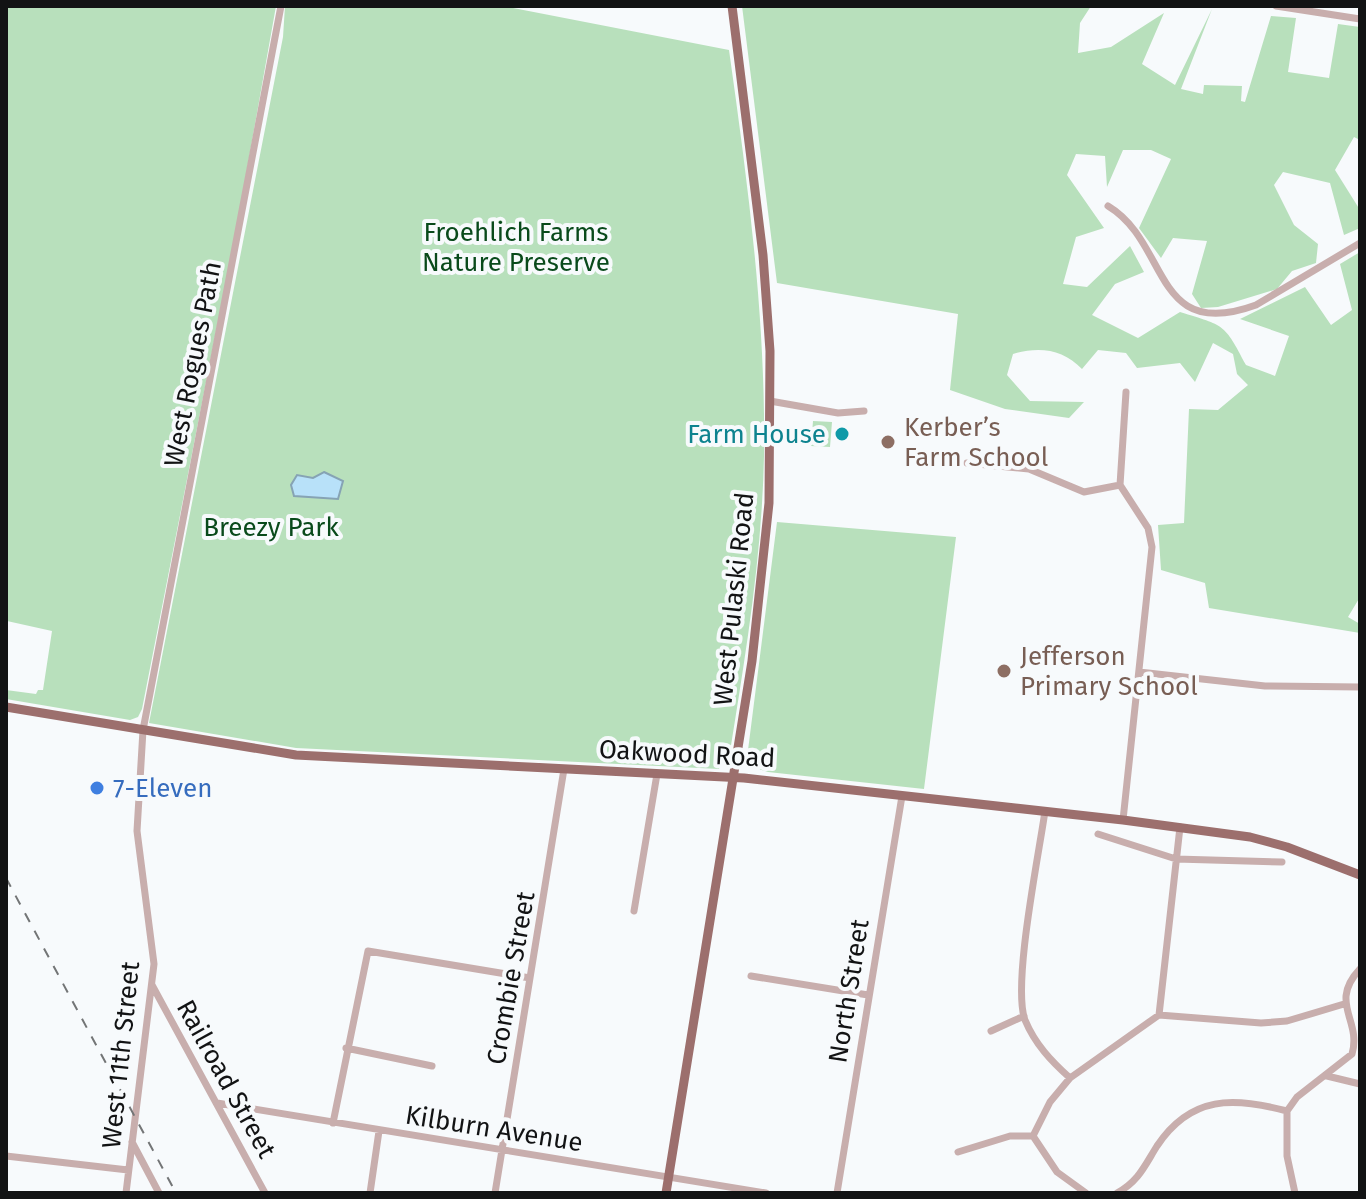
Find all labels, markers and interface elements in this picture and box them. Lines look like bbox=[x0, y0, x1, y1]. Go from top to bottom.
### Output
park label: Froehlich Farms Nature Preserve bbox=[422, 217, 610, 278]
street label: West Rogues Path bbox=[158, 259, 228, 469]
place label: Kerber’s Farm School bbox=[904, 412, 1049, 473]
place label: Farm House bbox=[687, 419, 826, 450]
marker: Farm House bbox=[833, 425, 851, 443]
marker: Kerber’s Farm School bbox=[879, 433, 897, 451]
street label: West Pulaski Road bbox=[707, 491, 761, 707]
park label: Breezy Park bbox=[203, 512, 339, 543]
place label: Jefferson Primary School bbox=[1020, 641, 1198, 702]
marker: Jefferson Primary School bbox=[995, 662, 1013, 680]
street label: Oakwood Road bbox=[598, 734, 776, 774]
place label: 7-Eleven bbox=[113, 773, 212, 804]
marker: 7-Eleven bbox=[88, 779, 106, 797]
street label: Crombie Street bbox=[481, 888, 542, 1067]
street label: North Street bbox=[822, 916, 876, 1065]
street label: West 11th Street bbox=[96, 959, 146, 1150]
street label: Railroad Street bbox=[170, 995, 282, 1164]
street label: Kilburn Avenue bbox=[403, 1100, 585, 1158]

